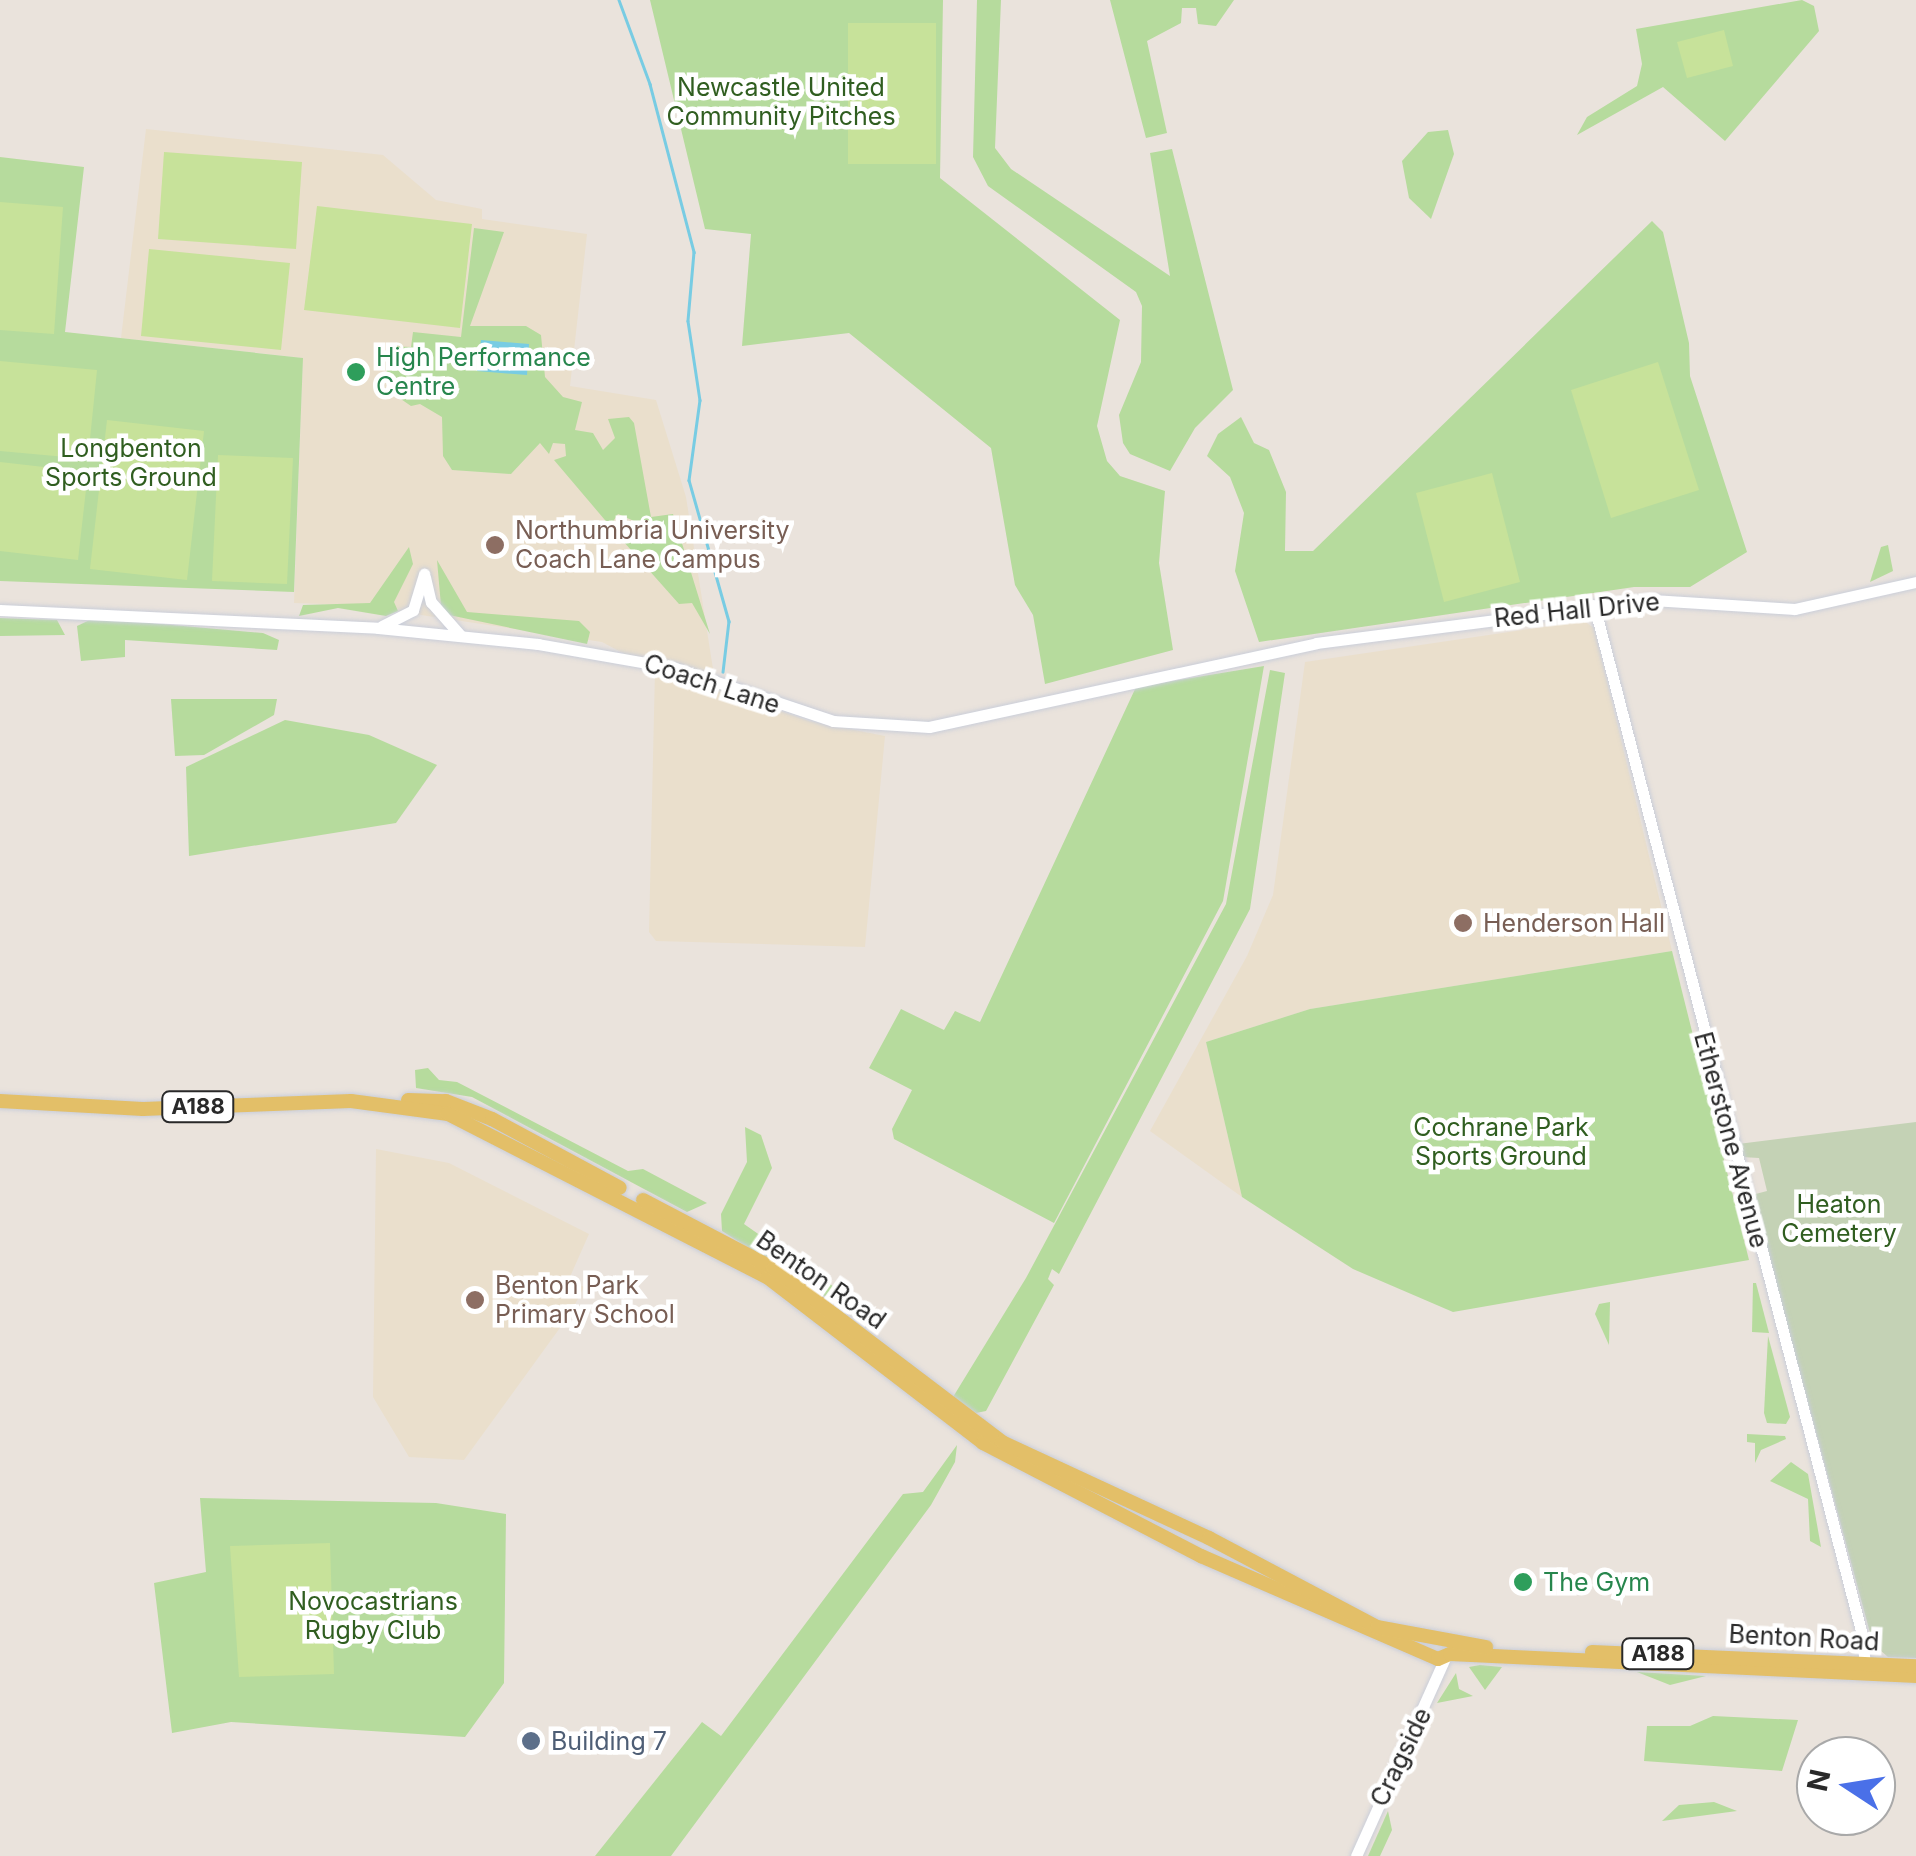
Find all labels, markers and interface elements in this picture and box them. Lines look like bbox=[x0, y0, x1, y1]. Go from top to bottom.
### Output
park label: Newcastle United Community Pitches bbox=[666, 73, 896, 132]
place label: High Performance Centre bbox=[376, 343, 591, 402]
marker: High Performance Centre bbox=[345, 361, 367, 383]
park label: Longbenton Sports Ground bbox=[45, 434, 217, 493]
place label: Northumbria University Coach Lane Campus bbox=[515, 516, 789, 575]
marker: Northumbria University Coach Lane Campus bbox=[484, 534, 506, 556]
street label: Red Hall Drive bbox=[1493, 586, 1661, 634]
street label: Coach Lane bbox=[640, 648, 784, 720]
place label: Henderson Hall bbox=[1483, 908, 1665, 938]
marker: Henderson Hall bbox=[1452, 912, 1474, 934]
street label: Etherstone Avenue bbox=[1688, 1029, 1774, 1251]
road number: A188 bbox=[160, 1090, 236, 1124]
park label: Cochrane Park Sports Ground bbox=[1413, 1113, 1589, 1172]
park label: Heaton Cemetery bbox=[1781, 1190, 1897, 1249]
street label: Benton Road bbox=[751, 1224, 891, 1336]
place label: Benton Park Primary School bbox=[495, 1271, 675, 1330]
marker: Benton Park Primary School bbox=[464, 1289, 486, 1311]
place label: The Gym bbox=[1543, 1567, 1650, 1597]
marker: The Gym bbox=[1512, 1571, 1534, 1593]
park label: Novocastrians Rugby Club bbox=[288, 1587, 458, 1646]
street label: Benton Road bbox=[1728, 1619, 1880, 1657]
road number: A188 bbox=[1620, 1637, 1696, 1671]
street label: Cragside bbox=[1364, 1703, 1438, 1811]
place label: Building 7 bbox=[551, 1726, 667, 1756]
marker: Building 7 bbox=[520, 1730, 542, 1752]
north arrow bbox=[1796, 1736, 1896, 1836]
text: N bbox=[1800, 1766, 1837, 1794]

